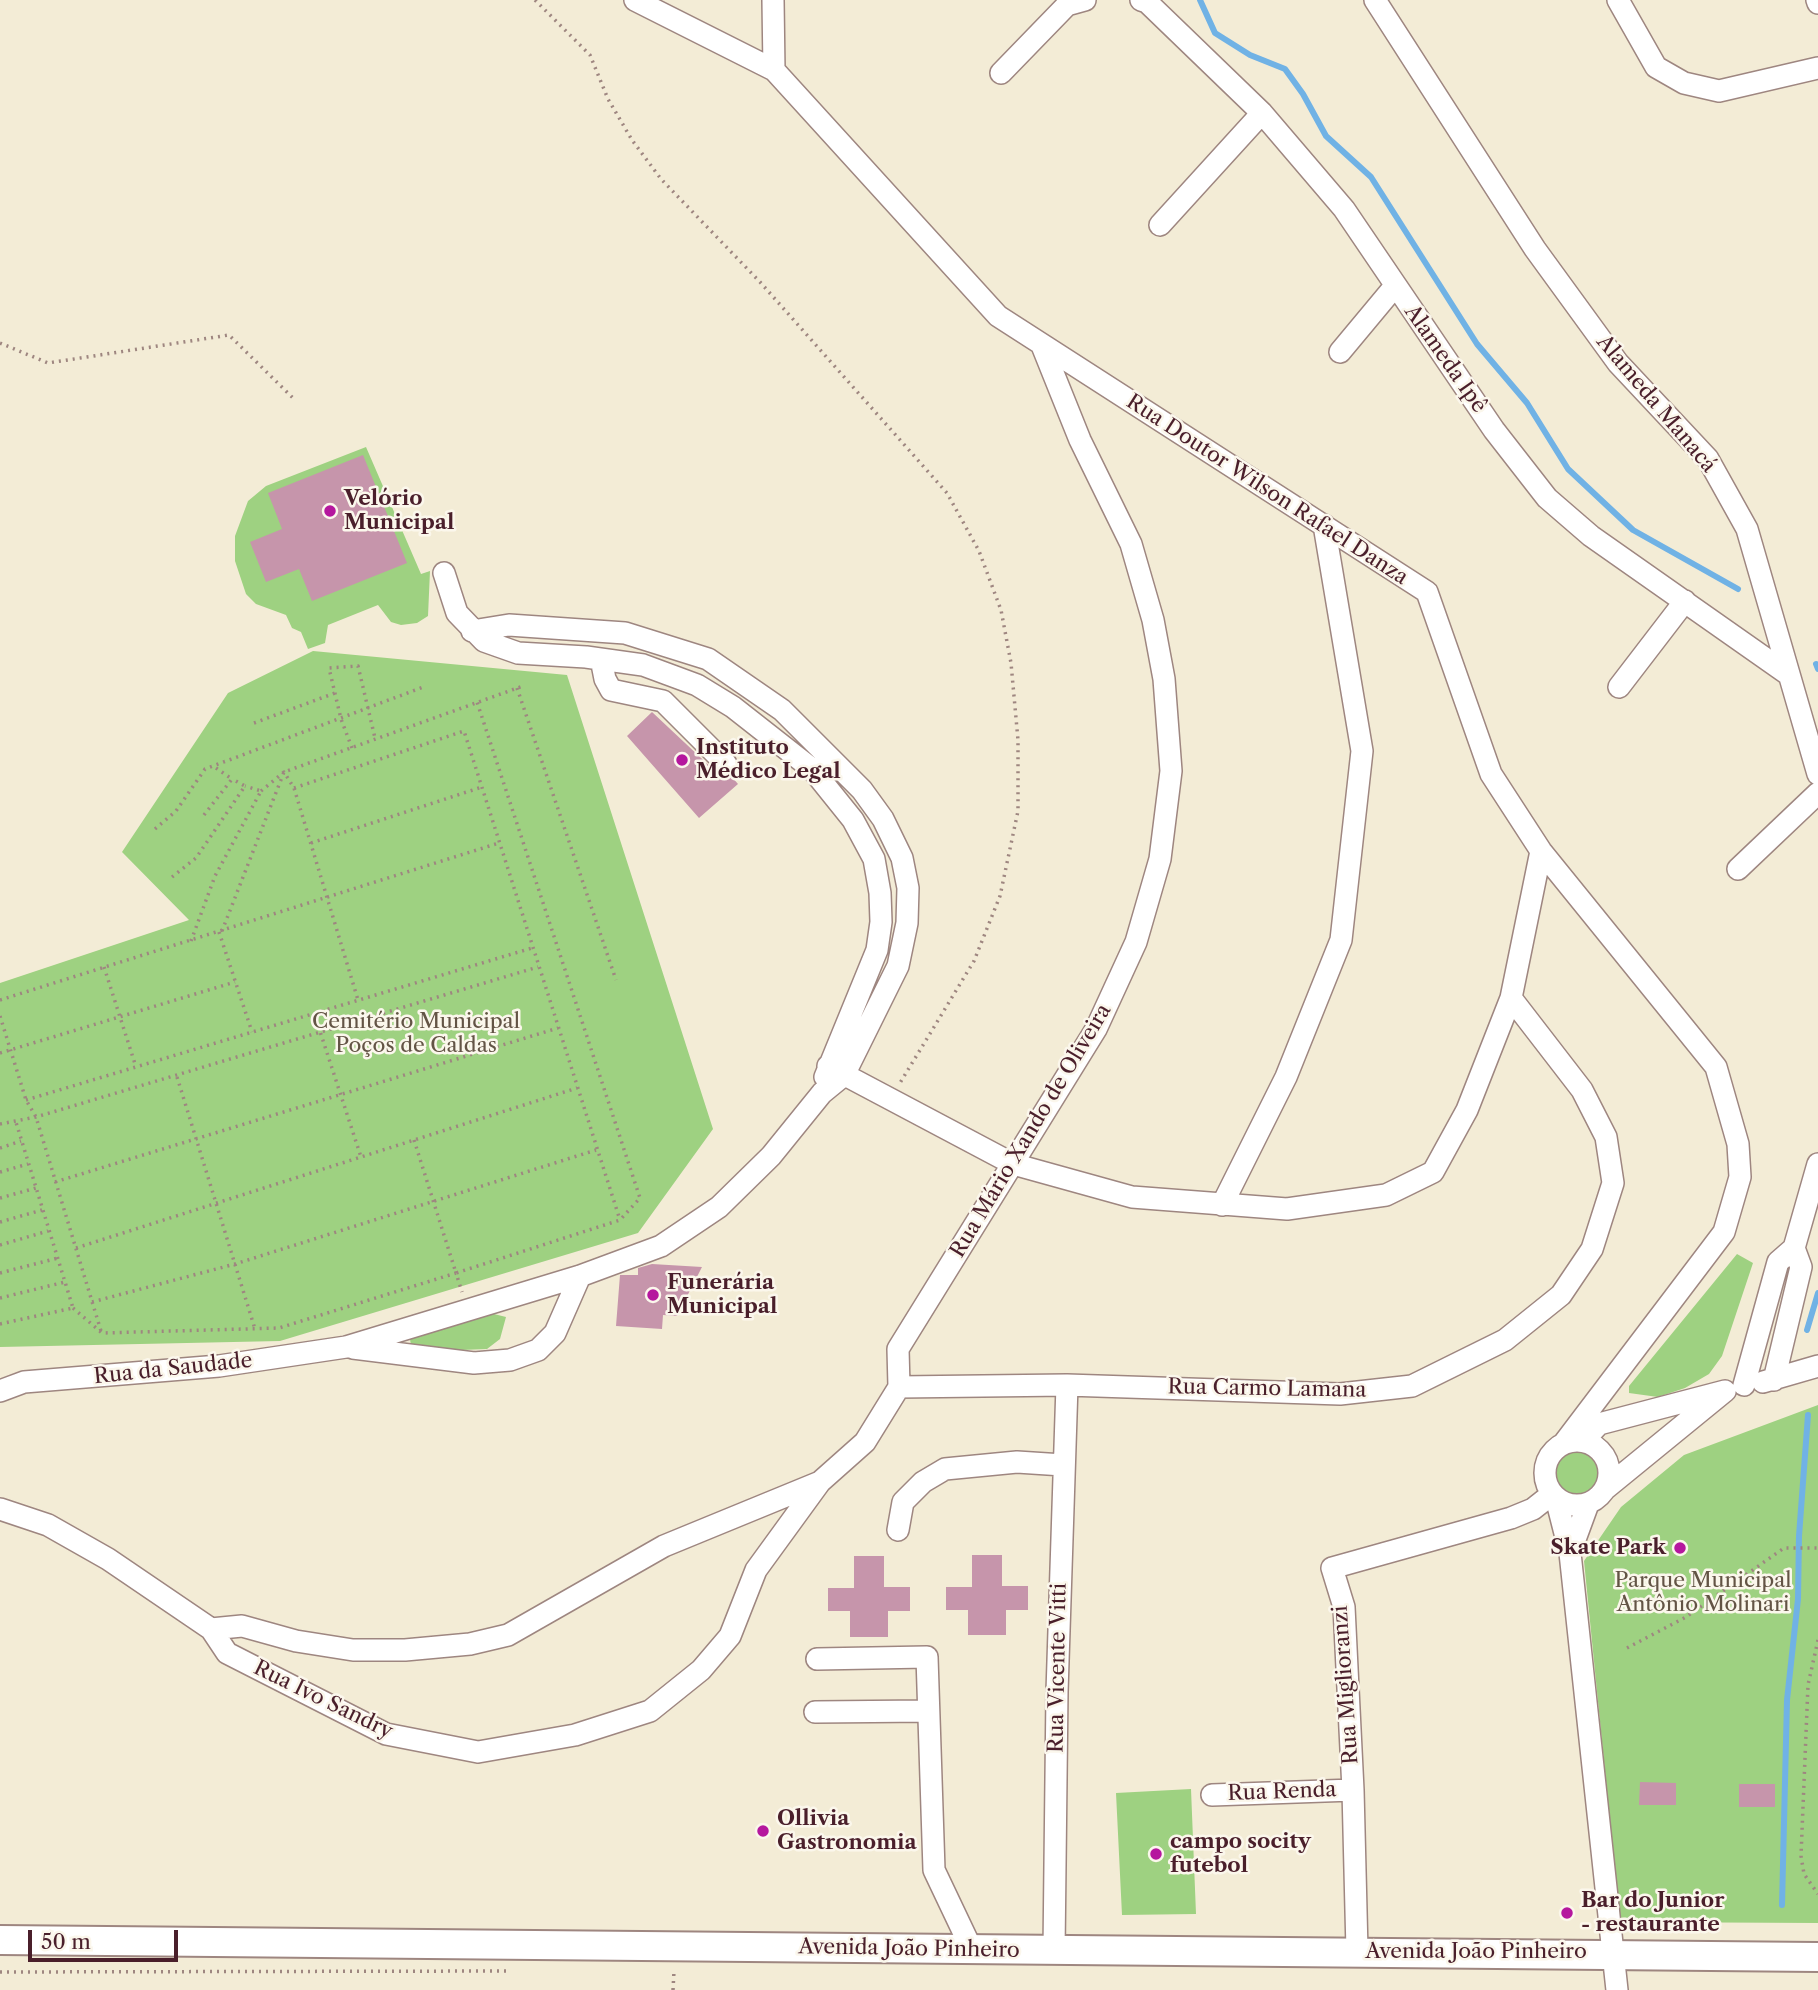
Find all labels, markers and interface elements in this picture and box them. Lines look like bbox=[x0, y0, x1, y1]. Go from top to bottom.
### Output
street label: Alameda Ipê bbox=[1399, 300, 1491, 418]
street label: Alameda Manacá bbox=[1591, 330, 1721, 478]
street label: Rua Doutor Wilson Rafael Danza bbox=[1121, 389, 1413, 591]
place label: Velório Municipal bbox=[344, 486, 454, 536]
marker: Velório Municipal bbox=[322, 503, 338, 519]
place label: Instituto Médico Legal bbox=[696, 735, 841, 785]
marker: Instituto Médico Legal bbox=[674, 752, 690, 768]
street label: Rua Mário Xando de Oliveira bbox=[945, 1000, 1117, 1262]
park label: Cemitério Municipal Poços de Caldas bbox=[312, 1009, 520, 1059]
place label: Funerária Municipal bbox=[667, 1270, 777, 1320]
marker: Funerária Municipal bbox=[645, 1287, 661, 1303]
street label: Rua da Saudade bbox=[92, 1348, 254, 1390]
street label: Rua Carmo Lamana bbox=[1167, 1375, 1367, 1403]
place label: Skate Park bbox=[1550, 1535, 1666, 1561]
marker: Skate Park bbox=[1672, 1540, 1688, 1556]
park label: Parque Municipal Antônio Molinari bbox=[1614, 1568, 1792, 1618]
street label: Rua Vicente Vitti bbox=[1044, 1583, 1072, 1753]
street label: Rua Miglioranzi bbox=[1328, 1605, 1364, 1765]
street label: Rua Ivo Sandry bbox=[249, 1655, 397, 1745]
street label: Rua Renda bbox=[1227, 1778, 1337, 1806]
place label: Ollivia Gastronomia bbox=[777, 1806, 917, 1856]
marker: Ollivia Gastronomia bbox=[755, 1823, 771, 1839]
place label: campo socity futebol bbox=[1170, 1829, 1311, 1879]
marker: campo socity futebol bbox=[1148, 1846, 1164, 1862]
place label: Bar do Junior - restaurante bbox=[1581, 1888, 1724, 1938]
marker: Bar do Junior - restaurante bbox=[1559, 1905, 1575, 1921]
scale bar bbox=[32, 1916, 182, 1960]
text: 50 m bbox=[41, 1929, 91, 1954]
street label: Avenida João Pinheiro bbox=[798, 1934, 1020, 1964]
street label: Avenida João Pinheiro bbox=[1365, 1939, 1587, 1965]

